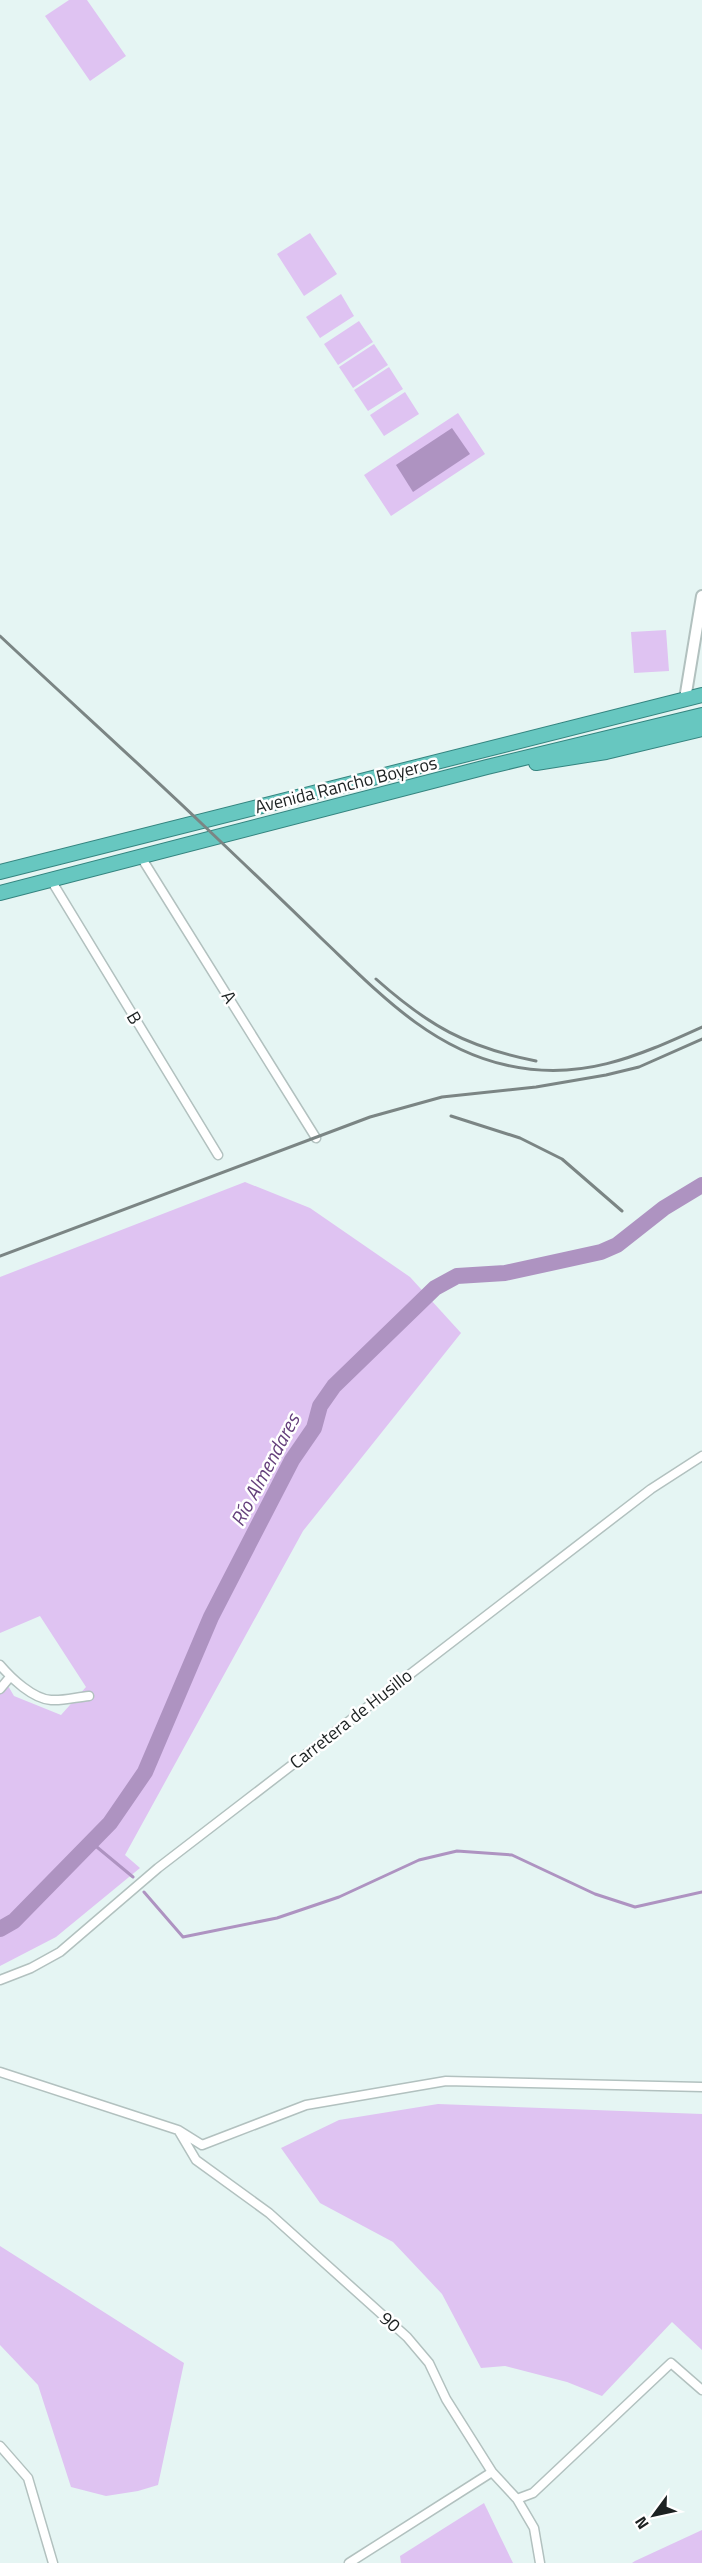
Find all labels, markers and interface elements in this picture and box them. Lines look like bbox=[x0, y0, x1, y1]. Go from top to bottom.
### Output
street label: Avenida Rancho Boyeros bbox=[252, 749, 440, 820]
street label: A bbox=[215, 985, 244, 1009]
street label: B bbox=[120, 1006, 149, 1029]
water label: Río Almendares bbox=[222, 1407, 308, 1532]
street label: Carretera de Husillo bbox=[284, 1662, 418, 1775]
street label: 90 bbox=[374, 2305, 407, 2338]
north arrow bbox=[624, 2485, 684, 2545]
text: N bbox=[628, 2512, 655, 2534]

